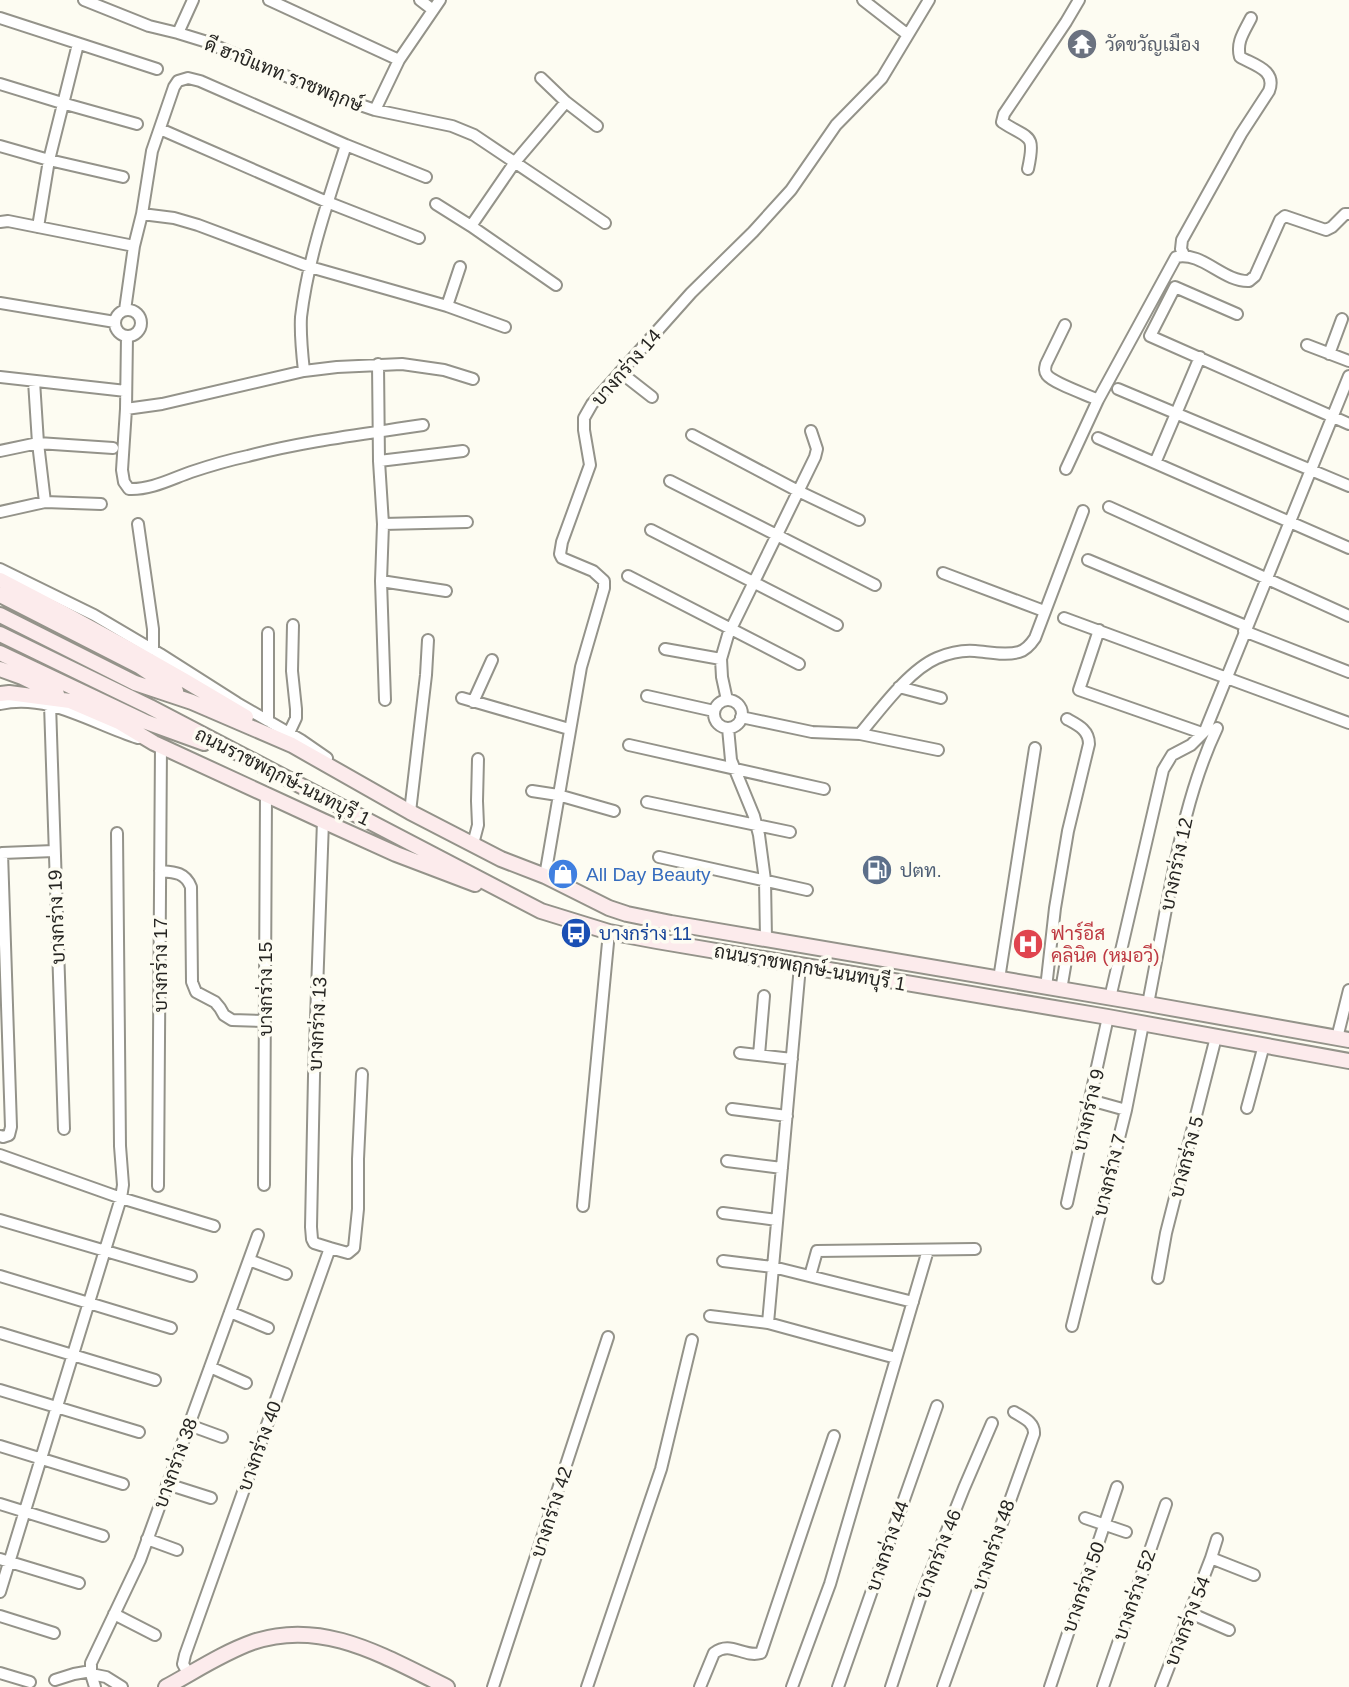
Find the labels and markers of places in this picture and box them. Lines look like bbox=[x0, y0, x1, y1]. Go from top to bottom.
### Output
temple icon: วัดขวัญเมือง bbox=[1065, 27, 1099, 61]
place label: วัดขวัญเมือง bbox=[1105, 33, 1200, 56]
fuel station icon: ปตท. bbox=[860, 853, 894, 887]
shop icon: All Day Beauty bbox=[546, 857, 580, 891]
place label: ปตท. bbox=[900, 860, 942, 881]
place label: All Day Beauty bbox=[586, 864, 711, 885]
bus stop icon: บางกร่าง 11 bbox=[559, 916, 593, 950]
place label: ฟาร์อีส คลินิค (หมอวี) bbox=[1051, 921, 1160, 966]
place label: บางกร่าง 11 bbox=[599, 922, 692, 944]
hospital icon: ฟาร์อีส คลินิค (หมอวี) bbox=[1011, 927, 1045, 961]

